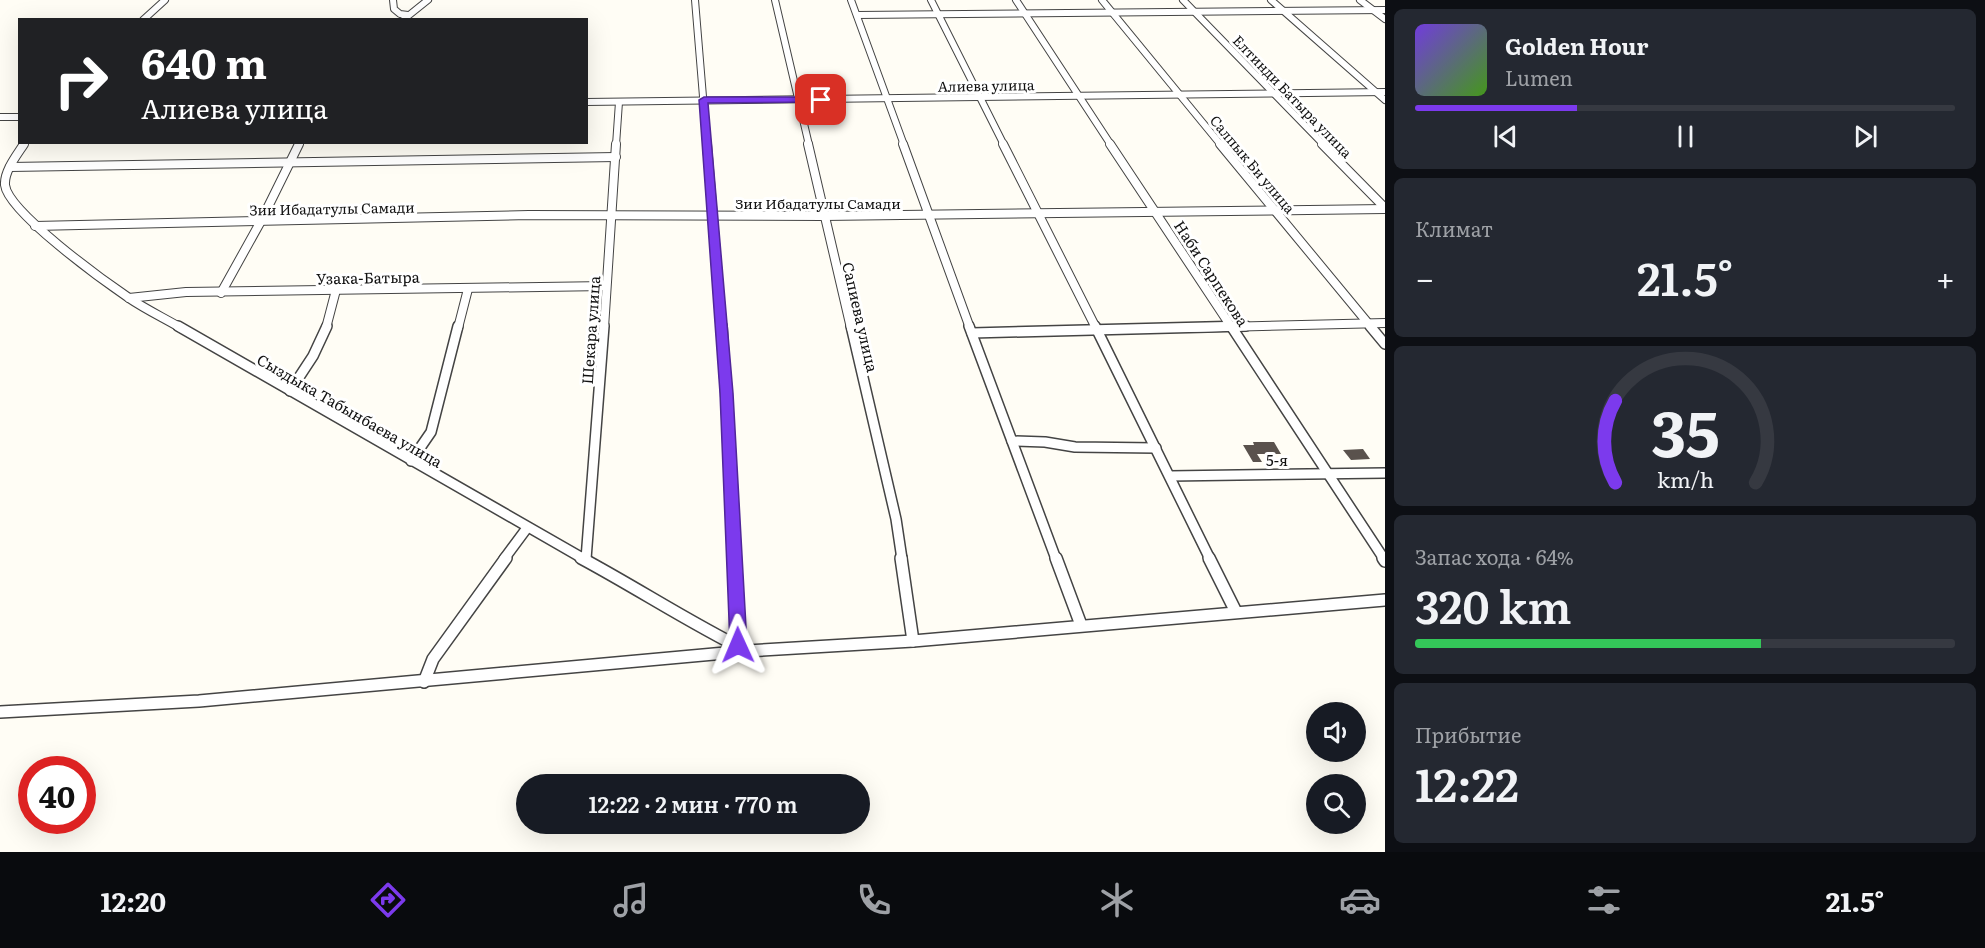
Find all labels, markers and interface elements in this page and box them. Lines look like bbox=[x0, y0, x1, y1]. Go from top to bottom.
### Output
text: Golden Hour bbox=[1505, 29, 1648, 62]
text: 640 m bbox=[141, 30, 267, 92]
street label: Елтинди Батыра улица bbox=[1229, 30, 1357, 162]
icon: right bbox=[42, 42, 120, 120]
text: Lumen bbox=[1505, 62, 1573, 92]
pin bbox=[795, 74, 846, 125]
street label: Алиева улица bbox=[937, 74, 1035, 96]
icon: arrive bbox=[804, 83, 837, 116]
text: Алиева улица bbox=[141, 87, 328, 127]
street label: Салпык Би улица bbox=[1206, 111, 1300, 218]
icon: previous bbox=[1489, 120, 1522, 153]
icon: pause bbox=[1669, 120, 1702, 153]
icon: next bbox=[1849, 120, 1882, 153]
street label: Зии Ибадатулы Самади bbox=[735, 193, 901, 213]
street label: Зии Ибадатулы Самади bbox=[249, 197, 415, 219]
text: Климат bbox=[1415, 213, 1493, 243]
street label: Наби Сарпекова bbox=[1169, 216, 1255, 331]
text: 21.5° bbox=[1637, 243, 1733, 310]
text: − bbox=[1415, 252, 1434, 301]
text: + bbox=[1936, 252, 1955, 301]
street label: Сапиева улица bbox=[837, 260, 885, 375]
street label: Узака-Батыра bbox=[316, 265, 421, 289]
street label: Шекара улица bbox=[575, 274, 605, 385]
street label: Сыздыка Табынбаева улица bbox=[253, 347, 448, 473]
text: 35 bbox=[1651, 384, 1719, 476]
street label: 5-я bbox=[1266, 448, 1288, 471]
text: km/h bbox=[1656, 463, 1714, 495]
text: Запас хода · 64% bbox=[1415, 541, 1574, 571]
text: 320 km bbox=[1415, 571, 1572, 638]
position arrow bbox=[706, 613, 770, 677]
map controls bbox=[1306, 702, 1366, 834]
button: sound bbox=[1306, 702, 1366, 762]
text: Прибытие bbox=[1415, 719, 1521, 749]
text: 12:22 bbox=[1415, 749, 1519, 816]
speed limit sign: 40 bbox=[18, 756, 96, 834]
button: search bbox=[1306, 774, 1366, 834]
text: 12:22 · 2 мин · 770 m bbox=[588, 787, 798, 820]
icon: directions bbox=[367, 879, 409, 921]
icon: music bbox=[610, 879, 652, 921]
icon: phone bbox=[853, 879, 895, 921]
icon: climate bbox=[1096, 879, 1138, 921]
icon: car bbox=[1339, 879, 1381, 921]
icon: filters bbox=[1583, 879, 1625, 921]
text: 12:20 bbox=[101, 880, 166, 920]
text: 21.5° bbox=[1826, 880, 1884, 920]

